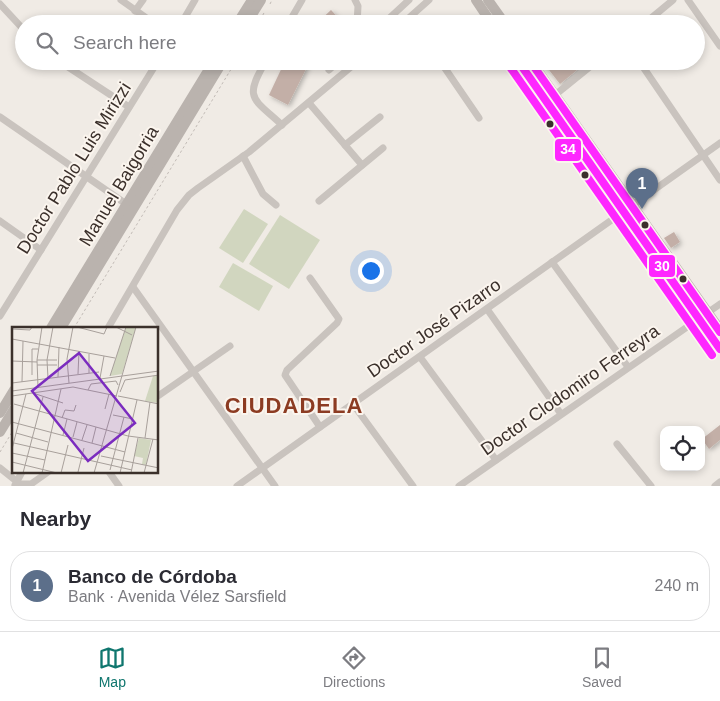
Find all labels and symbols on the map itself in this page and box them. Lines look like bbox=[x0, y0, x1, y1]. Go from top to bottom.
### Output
street label: Doctor Pablo Luis Mirizzi bbox=[13, 79, 135, 257]
unlabelled marker bbox=[545, 119, 555, 129]
street label: Manuel Baigorria bbox=[75, 122, 163, 249]
line badge: 34 bbox=[554, 138, 582, 162]
text: 34 bbox=[560, 141, 576, 157]
pin: 1 bbox=[626, 168, 658, 209]
unlabelled marker bbox=[580, 170, 590, 180]
unlabelled marker bbox=[640, 220, 650, 230]
line badge: 30 bbox=[648, 254, 676, 278]
your location bbox=[358, 258, 384, 284]
text: 30 bbox=[654, 258, 670, 274]
street label: Doctor José Pizarro bbox=[364, 274, 504, 382]
unlabelled marker bbox=[678, 274, 688, 284]
street label: Doctor Clodomiro Ferreyra bbox=[477, 320, 664, 459]
inset map bbox=[12, 327, 159, 473]
district label: CIUDADELA bbox=[225, 393, 363, 418]

